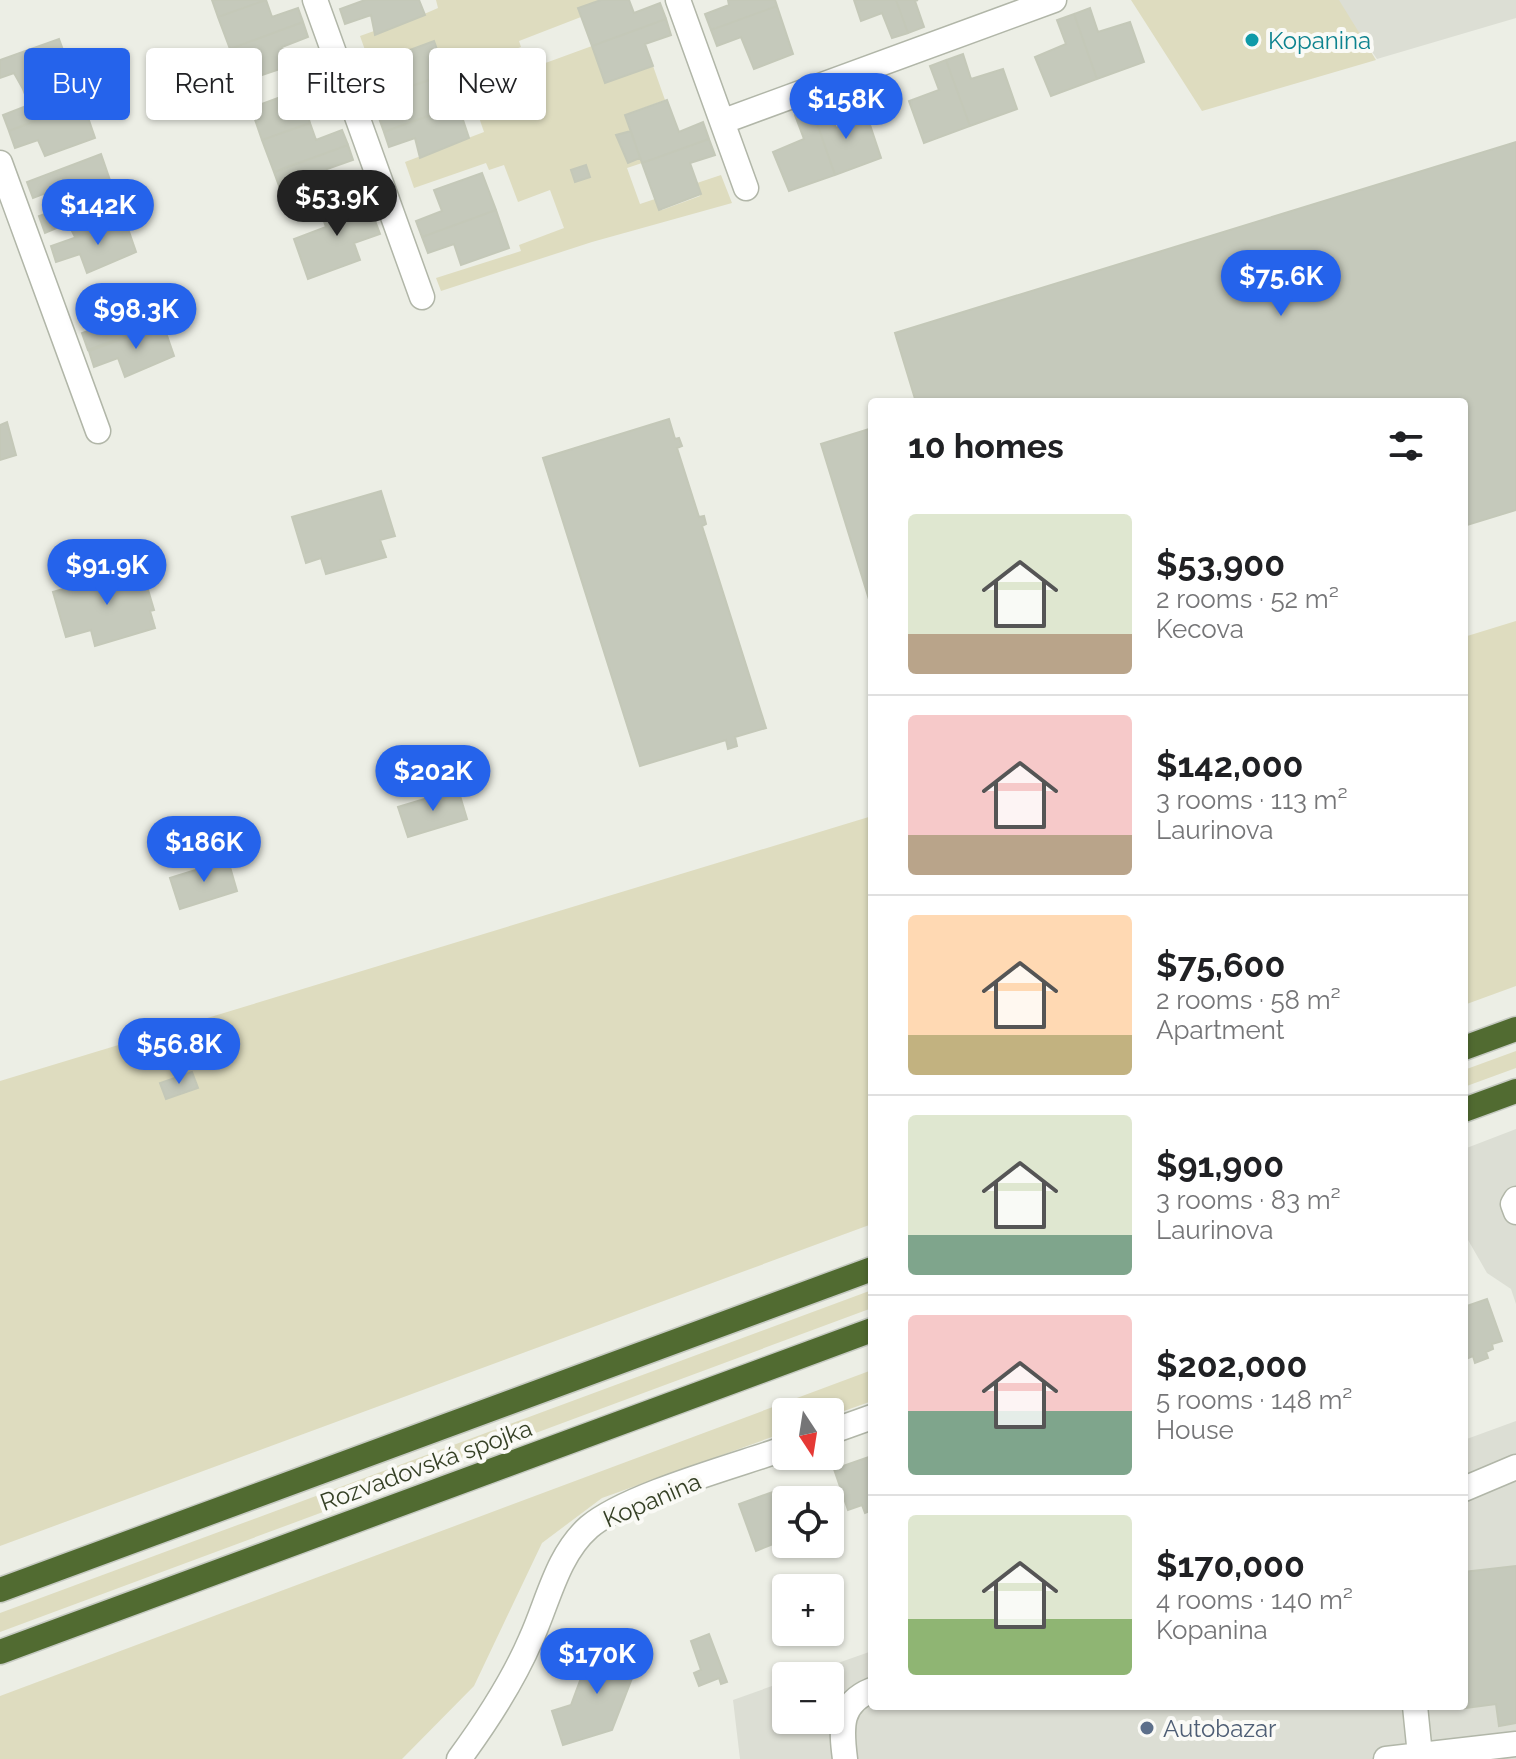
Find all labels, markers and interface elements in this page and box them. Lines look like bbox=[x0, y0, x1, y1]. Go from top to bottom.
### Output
place label: Kopanina bbox=[1268, 26, 1371, 55]
marker: Kopanina bbox=[1243, 31, 1261, 49]
chip: Buy bbox=[24, 48, 130, 120]
chip: Rent bbox=[146, 48, 262, 120]
chip: Filters bbox=[278, 48, 413, 120]
chip: New bbox=[429, 48, 546, 120]
pin: $158K bbox=[790, 73, 902, 141]
text: $158K bbox=[808, 84, 884, 114]
pin: $53.9K bbox=[272, 170, 402, 238]
pin: $142K bbox=[42, 179, 154, 247]
text: $53.9K bbox=[295, 181, 379, 211]
text: $142K bbox=[60, 190, 136, 220]
pin: $75.6K bbox=[1216, 250, 1346, 318]
text: $75.6K bbox=[1239, 261, 1323, 291]
pin: $98.3K bbox=[71, 283, 201, 351]
text: $98.3K bbox=[93, 294, 179, 324]
icon: filters bbox=[1384, 424, 1428, 468]
text: 10 homes bbox=[908, 426, 1064, 466]
pin: $91.9K bbox=[42, 539, 172, 607]
text: $53,900 bbox=[1156, 544, 1285, 584]
icon: home bbox=[972, 546, 1068, 642]
text: $91.9K bbox=[65, 550, 149, 580]
text: 2 rooms · 52 m² bbox=[1156, 584, 1339, 614]
text: Kecova bbox=[1156, 614, 1244, 644]
pin: $202K bbox=[377, 745, 489, 813]
text: $142,000 bbox=[1156, 745, 1303, 785]
icon: home bbox=[972, 747, 1068, 843]
text: $202K bbox=[393, 756, 473, 786]
text: 3 rooms · 113 m² bbox=[1156, 785, 1348, 815]
text: Laurinova bbox=[1156, 815, 1273, 845]
pin: $186K bbox=[148, 816, 260, 884]
text: $186K bbox=[165, 827, 243, 857]
text: $75,600 bbox=[1156, 945, 1285, 985]
icon: home bbox=[972, 947, 1068, 1043]
text: 2 rooms · 58 m² bbox=[1156, 985, 1341, 1015]
text: Apartment bbox=[1156, 1015, 1285, 1045]
pin: $56.8K bbox=[114, 1018, 244, 1086]
text: $56.8K bbox=[136, 1029, 222, 1059]
text: $91,900 bbox=[1156, 1145, 1284, 1185]
icon: home bbox=[972, 1147, 1068, 1243]
text: 3 rooms · 83 m² bbox=[1156, 1185, 1341, 1215]
text: Laurinova bbox=[1156, 1215, 1273, 1245]
text: $202,000 bbox=[1156, 1345, 1307, 1385]
icon: home bbox=[972, 1347, 1068, 1443]
text: 5 rooms · 148 m² bbox=[1156, 1385, 1352, 1415]
north arrow bbox=[772, 1398, 844, 1470]
map controls bbox=[772, 1398, 844, 1734]
street label: Rozvadovská spojka bbox=[316, 1413, 536, 1517]
text: House bbox=[1156, 1415, 1234, 1445]
street label: Kopanina bbox=[599, 1466, 705, 1534]
button: locate bbox=[772, 1486, 844, 1558]
text: $170,000 bbox=[1156, 1545, 1305, 1585]
icon: home bbox=[972, 1547, 1068, 1643]
button: + bbox=[772, 1574, 844, 1646]
text: 4 rooms · 140 m² bbox=[1156, 1585, 1353, 1615]
text: Kopanina bbox=[1156, 1615, 1268, 1645]
pin: $170K bbox=[541, 1628, 653, 1696]
text: $170K bbox=[558, 1639, 636, 1669]
button: − bbox=[772, 1662, 844, 1734]
place label: Autobazar bbox=[1163, 1714, 1277, 1743]
marker: Autobazar bbox=[1138, 1719, 1156, 1737]

